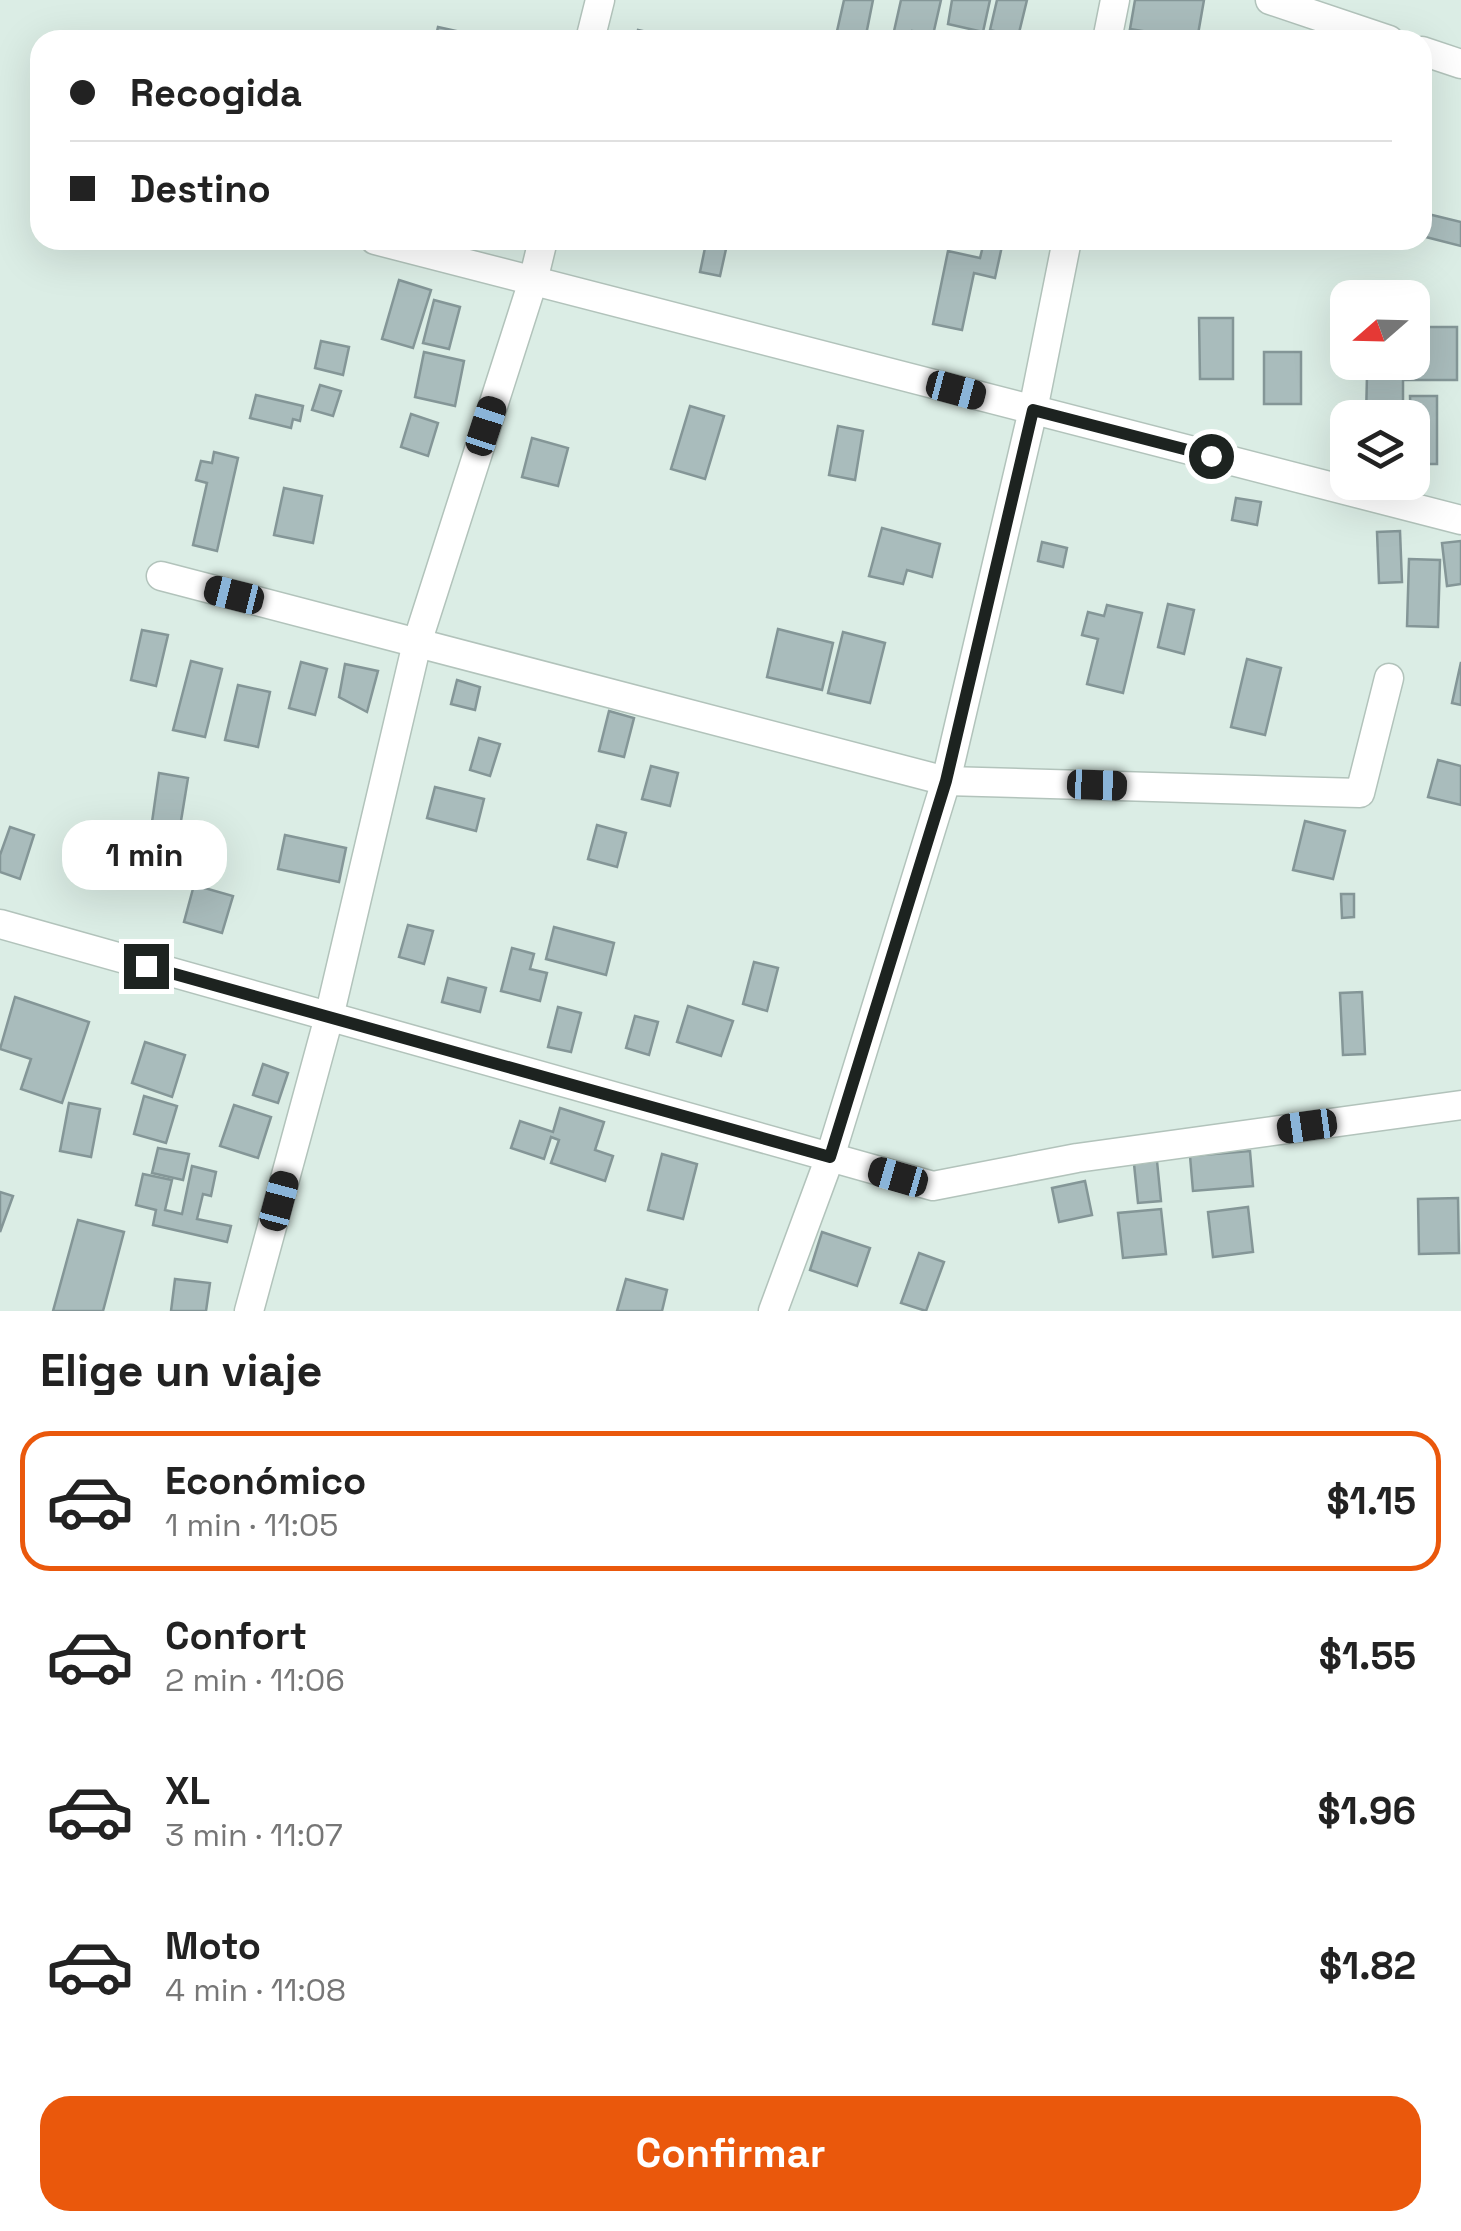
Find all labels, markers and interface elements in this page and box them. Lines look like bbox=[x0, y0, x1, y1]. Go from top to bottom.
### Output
text: Recogida bbox=[130, 69, 302, 117]
text: Destino bbox=[130, 165, 271, 213]
north arrow bbox=[1330, 280, 1430, 380]
map controls bbox=[1330, 280, 1430, 500]
car bbox=[923, 368, 989, 412]
car bbox=[462, 393, 510, 459]
button: layers bbox=[1330, 400, 1430, 500]
route start bbox=[1189, 434, 1234, 479]
car bbox=[201, 573, 267, 617]
car bbox=[1066, 769, 1128, 801]
callout: 1 min bbox=[64, 821, 228, 891]
text: 1 min bbox=[105, 835, 184, 875]
route end bbox=[124, 944, 169, 989]
car bbox=[1275, 1107, 1339, 1145]
car bbox=[865, 1154, 931, 1200]
car bbox=[257, 1168, 301, 1234]
text: Elige un viaje bbox=[40, 1342, 323, 1399]
icon: car bbox=[45, 1456, 135, 1546]
text: Económico bbox=[165, 1457, 366, 1505]
text: $1.15 bbox=[1326, 1477, 1416, 1525]
text: 1 min · 11:05 bbox=[165, 1505, 339, 1545]
icon: car bbox=[45, 1611, 135, 1701]
text: Confort bbox=[165, 1612, 307, 1660]
text: $1.55 bbox=[1319, 1632, 1416, 1680]
text: 2 min · 11:06 bbox=[165, 1660, 345, 1700]
icon: car bbox=[45, 1766, 135, 1856]
text: XL bbox=[165, 1767, 210, 1815]
text: $1.96 bbox=[1318, 1787, 1416, 1835]
text: 3 min · 11:07 bbox=[165, 1815, 343, 1855]
icon: car bbox=[45, 1921, 135, 2011]
text: Moto bbox=[165, 1922, 261, 1970]
text: $1.82 bbox=[1319, 1942, 1416, 1990]
text: 4 min · 11:08 bbox=[165, 1970, 346, 2010]
button: Confirmar bbox=[40, 2096, 1421, 2211]

